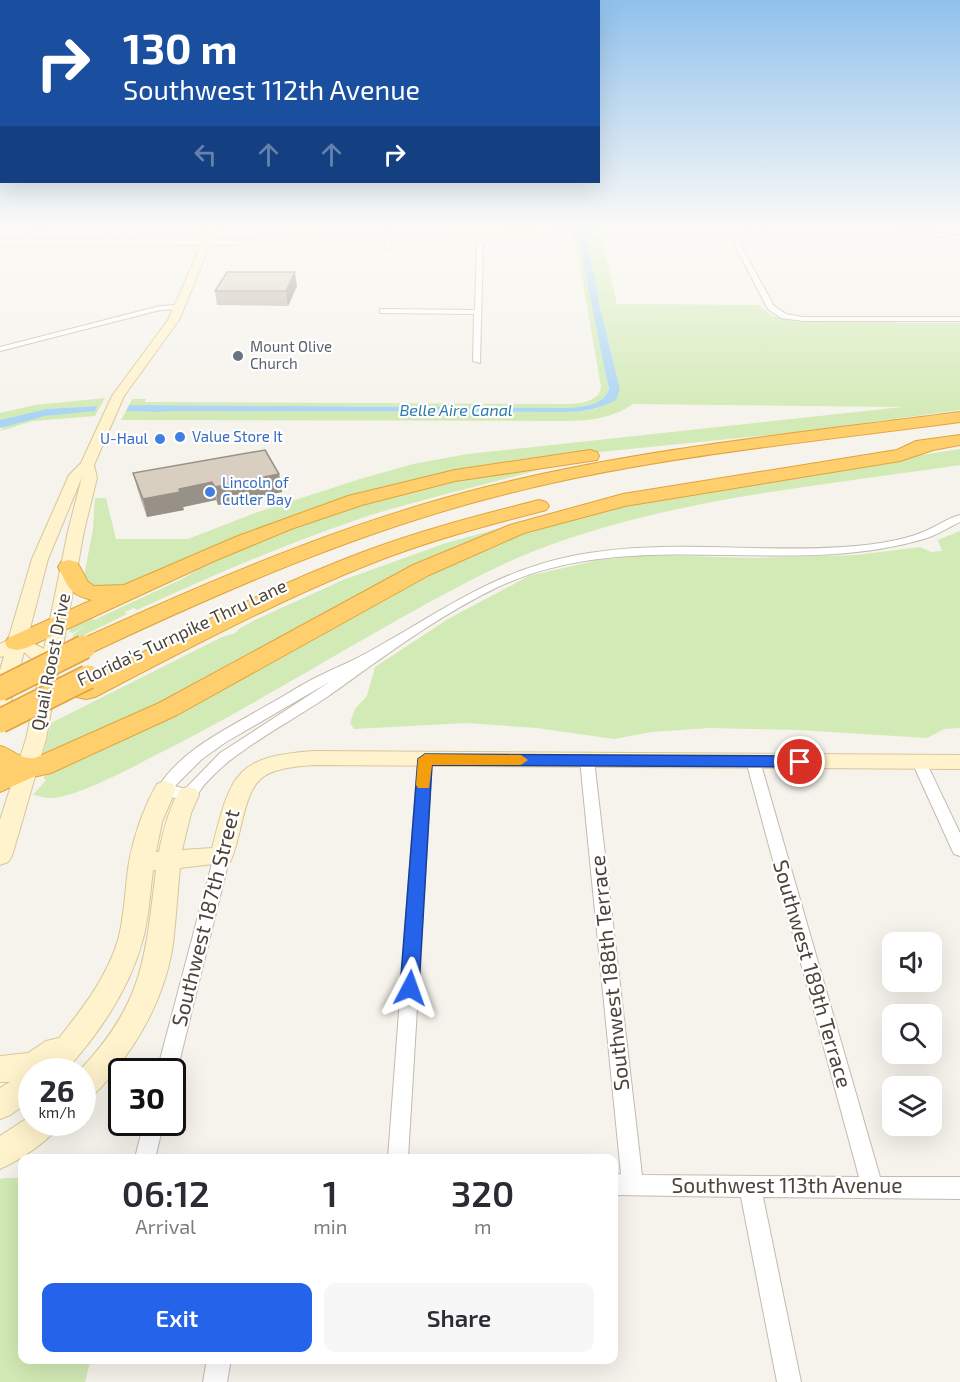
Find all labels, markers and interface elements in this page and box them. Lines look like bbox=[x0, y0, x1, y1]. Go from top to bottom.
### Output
text: 130 m bbox=[123, 22, 238, 72]
icon: right bbox=[24, 24, 102, 102]
text: Southwest 112th Avenue bbox=[123, 73, 420, 105]
icon: left bbox=[189, 138, 222, 171]
icon: ahead bbox=[252, 138, 285, 171]
icon: ahead bbox=[315, 138, 348, 171]
icon: right bbox=[378, 138, 411, 171]
place label: Mount Olive Church bbox=[250, 337, 332, 372]
marker: Mount Olive Church bbox=[231, 349, 245, 363]
water label: Belle Aire Canal bbox=[399, 400, 513, 419]
place label: Value Store It bbox=[192, 427, 283, 445]
place label: U-Haul bbox=[100, 429, 149, 447]
marker: Value Store It bbox=[173, 430, 187, 444]
marker: U-Haul bbox=[153, 432, 167, 446]
place label: Lincoln of Cutler Bay bbox=[222, 473, 292, 508]
marker: Lincoln of Cutler Bay bbox=[203, 485, 217, 499]
street label: Florida's Turnpike Thru Lane bbox=[73, 574, 290, 690]
street label: Quail Roost Drive bbox=[26, 591, 74, 733]
pin bbox=[774, 736, 825, 787]
icon: arrive bbox=[783, 745, 816, 778]
street label: Southwest 187th Street bbox=[165, 806, 244, 1029]
street label: Southwest 188th Terrace bbox=[584, 854, 633, 1092]
street label: Southwest 189th Terrace bbox=[769, 857, 858, 1091]
map controls bbox=[882, 932, 942, 1136]
button: sound bbox=[882, 932, 942, 992]
position arrow bbox=[378, 956, 442, 1020]
button: search bbox=[882, 1004, 942, 1064]
speed limit sign: 30 bbox=[108, 1058, 186, 1136]
text: 26 bbox=[39, 1072, 75, 1108]
button: layers bbox=[882, 1076, 942, 1136]
text: km/h bbox=[38, 1103, 76, 1121]
text: 06:12 bbox=[122, 1171, 210, 1214]
text: 1 bbox=[323, 1171, 338, 1214]
text: 320 bbox=[451, 1171, 514, 1214]
street label: Southwest 113th Avenue bbox=[672, 1172, 902, 1197]
text: Arrival bbox=[135, 1214, 196, 1238]
text: min bbox=[313, 1214, 347, 1238]
text: m bbox=[474, 1214, 491, 1238]
button: Exit bbox=[42, 1283, 312, 1352]
button: Share bbox=[324, 1283, 594, 1352]

